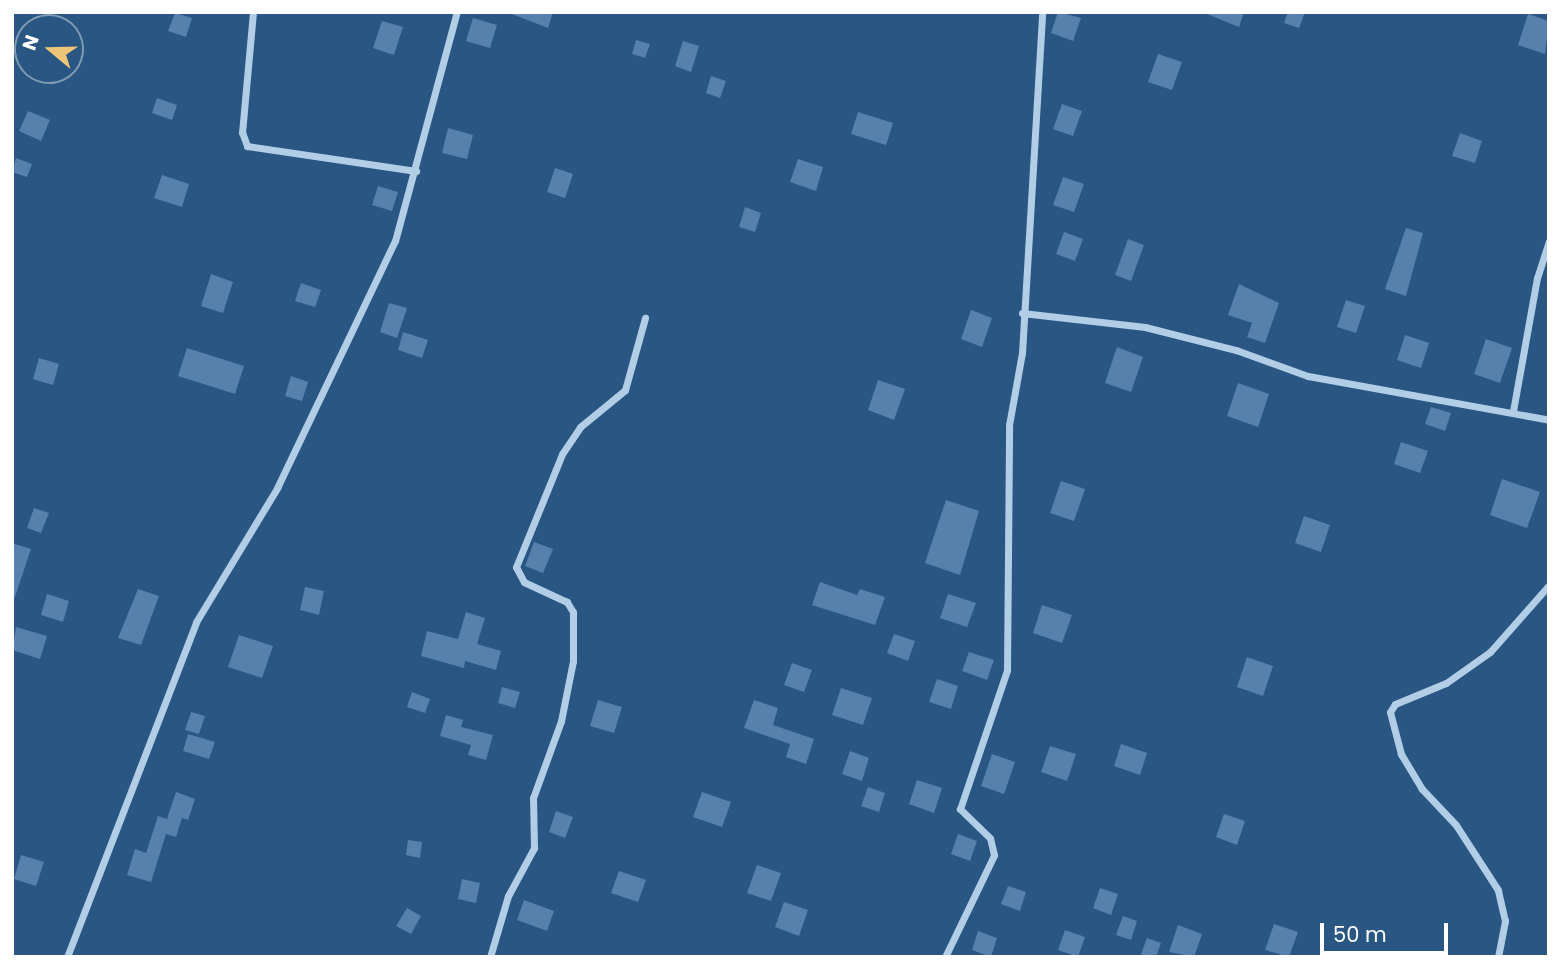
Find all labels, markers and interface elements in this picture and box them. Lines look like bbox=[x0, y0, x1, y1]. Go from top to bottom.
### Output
north arrow bbox=[14, 14, 84, 84]
text: N bbox=[15, 32, 46, 54]
scale bar bbox=[1323, 909, 1451, 953]
text: 50 m bbox=[1333, 920, 1387, 949]

